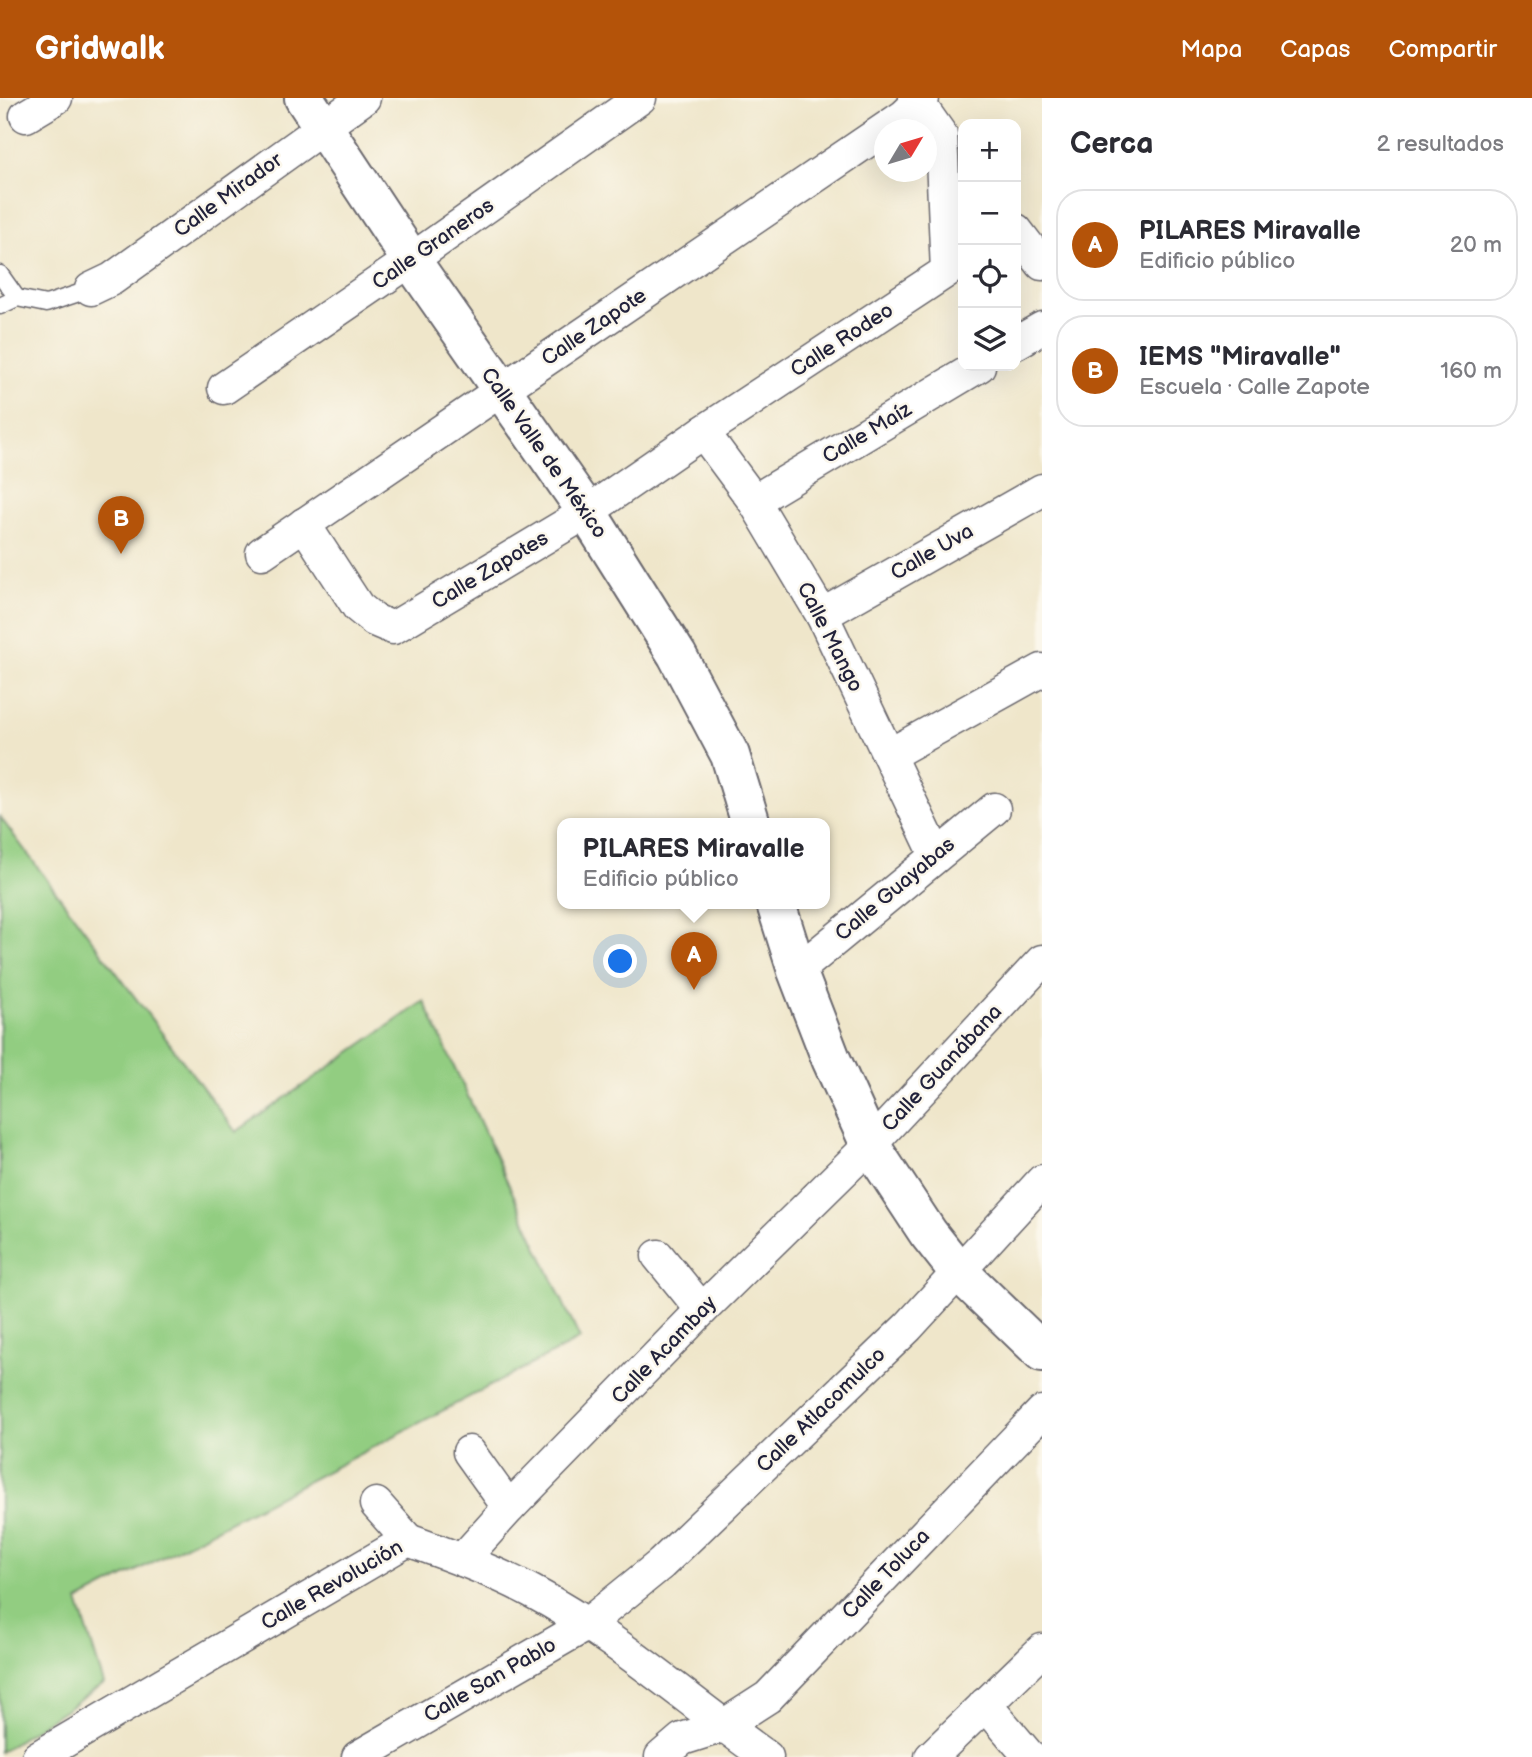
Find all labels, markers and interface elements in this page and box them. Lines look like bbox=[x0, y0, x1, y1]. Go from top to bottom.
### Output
text: Gridwalk bbox=[35, 29, 165, 69]
text: Mapa bbox=[1181, 35, 1242, 64]
text: Capas bbox=[1280, 35, 1350, 64]
text: Compartir bbox=[1388, 35, 1497, 64]
north arrow bbox=[874, 119, 937, 182]
map controls bbox=[958, 119, 1021, 371]
button: + bbox=[958, 119, 1021, 182]
text: Cerca bbox=[1070, 126, 1153, 162]
text: 2 resultados bbox=[1376, 130, 1504, 158]
street label: Calle Mirador bbox=[169, 147, 287, 243]
button: − bbox=[958, 182, 1021, 245]
street label: Calle Graneros bbox=[367, 193, 499, 295]
text: PILARES Miravalle bbox=[1139, 216, 1361, 247]
text: A bbox=[1088, 231, 1102, 259]
text: 20 m bbox=[1450, 231, 1502, 259]
button: locate bbox=[958, 245, 1021, 308]
text: Edificio público bbox=[1139, 247, 1295, 275]
street label: Calle Zapote bbox=[537, 283, 651, 371]
street label: Calle Rodeo bbox=[786, 298, 898, 382]
button: layers bbox=[958, 308, 1021, 371]
text: IEMS "Miravalle" bbox=[1139, 342, 1341, 373]
text: B bbox=[1087, 357, 1103, 385]
text: 160 m bbox=[1440, 357, 1502, 385]
street label: Calle Valle de México bbox=[476, 363, 612, 543]
text: Escuela · Calle Zapote bbox=[1139, 373, 1370, 401]
street label: Calle Maíz bbox=[818, 396, 917, 469]
pin: B bbox=[98, 496, 144, 554]
street label: Calle Uva bbox=[886, 518, 978, 586]
street label: Calle Zapotes bbox=[427, 525, 553, 615]
street label: Calle Mango bbox=[792, 578, 868, 696]
popup bbox=[557, 818, 830, 909]
street label: Calle Guayabas bbox=[830, 832, 960, 946]
text: PILARES Miravalle bbox=[583, 834, 804, 865]
text: Edificio público bbox=[583, 865, 739, 893]
pin: A bbox=[671, 932, 717, 990]
your location bbox=[603, 944, 637, 978]
street label: Calle Guanábana bbox=[877, 999, 1007, 1137]
street label: Calle Acambay bbox=[606, 1290, 722, 1409]
street label: Calle Atlacomulco bbox=[751, 1342, 891, 1478]
street label: Calle Toluca bbox=[837, 1524, 935, 1624]
street label: Calle Revolución bbox=[257, 1534, 407, 1636]
street label: Calle San Pablo bbox=[419, 1632, 561, 1728]

